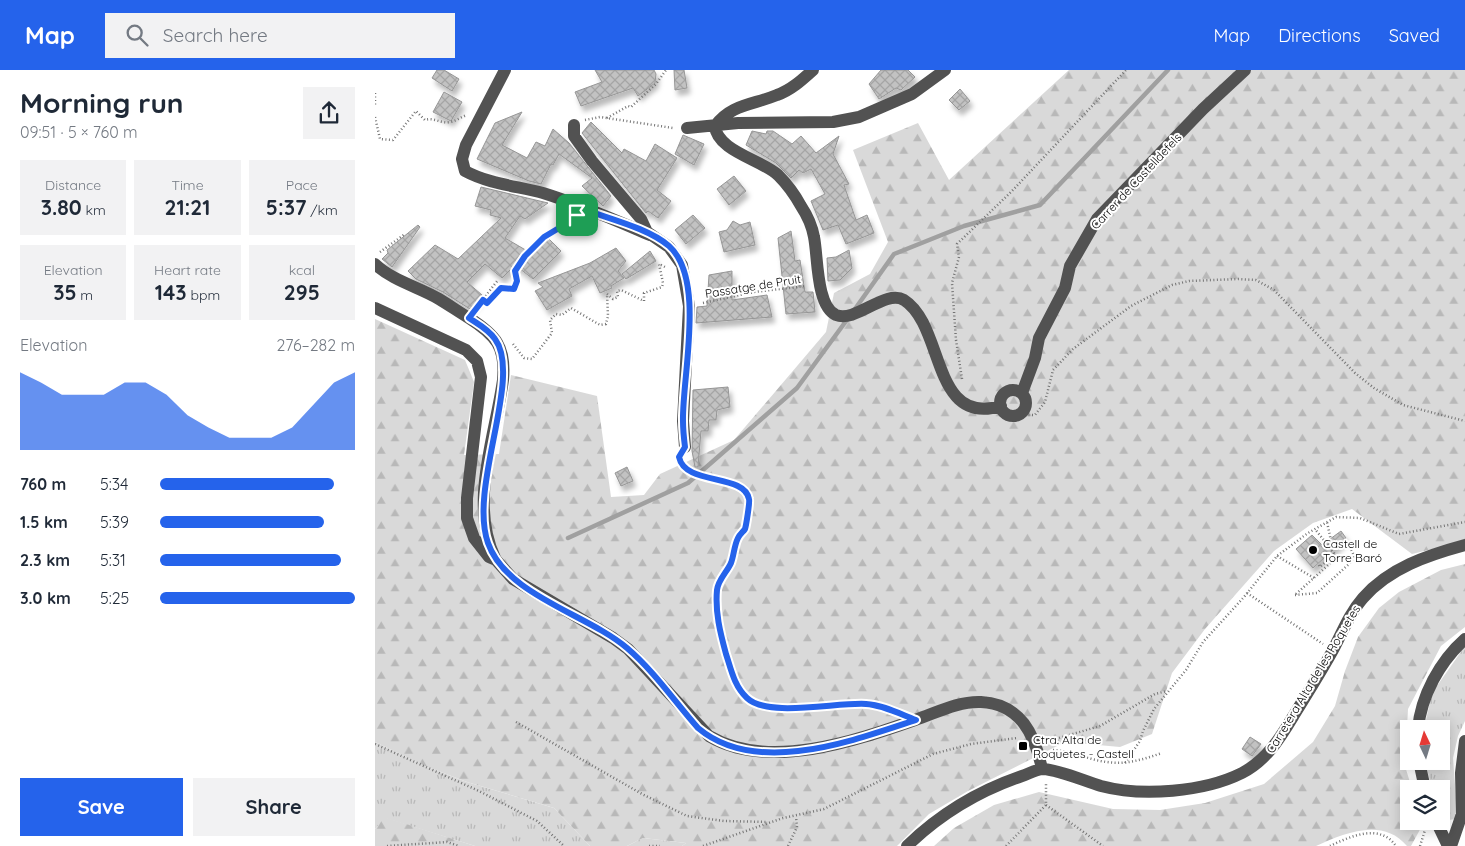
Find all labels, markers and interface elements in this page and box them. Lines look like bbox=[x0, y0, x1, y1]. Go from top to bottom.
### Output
search box bbox=[105, 13, 455, 58]
text: Map bbox=[25, 20, 75, 50]
icon: search bbox=[123, 21, 151, 49]
text: Search here bbox=[163, 23, 268, 47]
text: Map bbox=[1213, 24, 1250, 47]
text: Directions bbox=[1278, 24, 1361, 47]
text: Saved bbox=[1389, 24, 1440, 47]
text: Morning run bbox=[20, 85, 184, 120]
button: share bbox=[303, 87, 355, 139]
text: 09:51 · 5 × 760 m bbox=[20, 122, 138, 142]
street label: Carrer de Castelldefels bbox=[1088, 130, 1185, 232]
text: Distance bbox=[45, 176, 101, 194]
text: Time bbox=[171, 176, 204, 194]
text: Pace bbox=[286, 176, 318, 194]
text: 3.80 bbox=[41, 194, 82, 220]
text: 21:21 bbox=[165, 194, 210, 220]
text: 5:37 bbox=[266, 194, 306, 220]
pin bbox=[556, 194, 598, 236]
text: km bbox=[82, 201, 106, 219]
text: /km bbox=[306, 201, 338, 219]
icon: arrive bbox=[563, 201, 591, 229]
text: Elevation bbox=[44, 261, 103, 279]
text: Heart rate bbox=[154, 261, 221, 279]
text: kcal bbox=[289, 261, 315, 279]
street label: Passatge de Pruit bbox=[704, 271, 802, 301]
text: 35 bbox=[53, 279, 77, 305]
text: 143 bbox=[155, 279, 187, 305]
text: 295 bbox=[284, 279, 320, 305]
text: m bbox=[77, 286, 93, 304]
text: bpm bbox=[187, 286, 220, 304]
text: Elevation bbox=[20, 335, 87, 355]
text: 276–282 m bbox=[277, 335, 355, 355]
text: 760 m bbox=[20, 474, 66, 494]
text: 5:34 bbox=[100, 474, 129, 494]
text: 1.5 km bbox=[20, 512, 68, 532]
text: 5:39 bbox=[100, 512, 129, 532]
place label: Castell de Torre Baró bbox=[1323, 536, 1382, 565]
marker: Castell de Torre Baró bbox=[1307, 544, 1319, 556]
text: 2.3 km bbox=[20, 550, 70, 570]
text: 5:31 bbox=[100, 550, 126, 570]
text: 3.0 km bbox=[20, 588, 71, 608]
text: 5:25 bbox=[100, 588, 129, 608]
street label: Carretera Alta de les Roquetes bbox=[1263, 602, 1363, 756]
north arrow bbox=[1400, 720, 1450, 770]
map controls bbox=[1400, 720, 1450, 830]
place label: Ctra. Alta de Roquetes - Castell bbox=[1033, 732, 1134, 761]
marker: Ctra. Alta de Roquetes - Castell bbox=[1017, 740, 1029, 752]
button: Save bbox=[20, 778, 183, 836]
button: Share bbox=[193, 778, 355, 836]
button: layers bbox=[1400, 780, 1450, 830]

